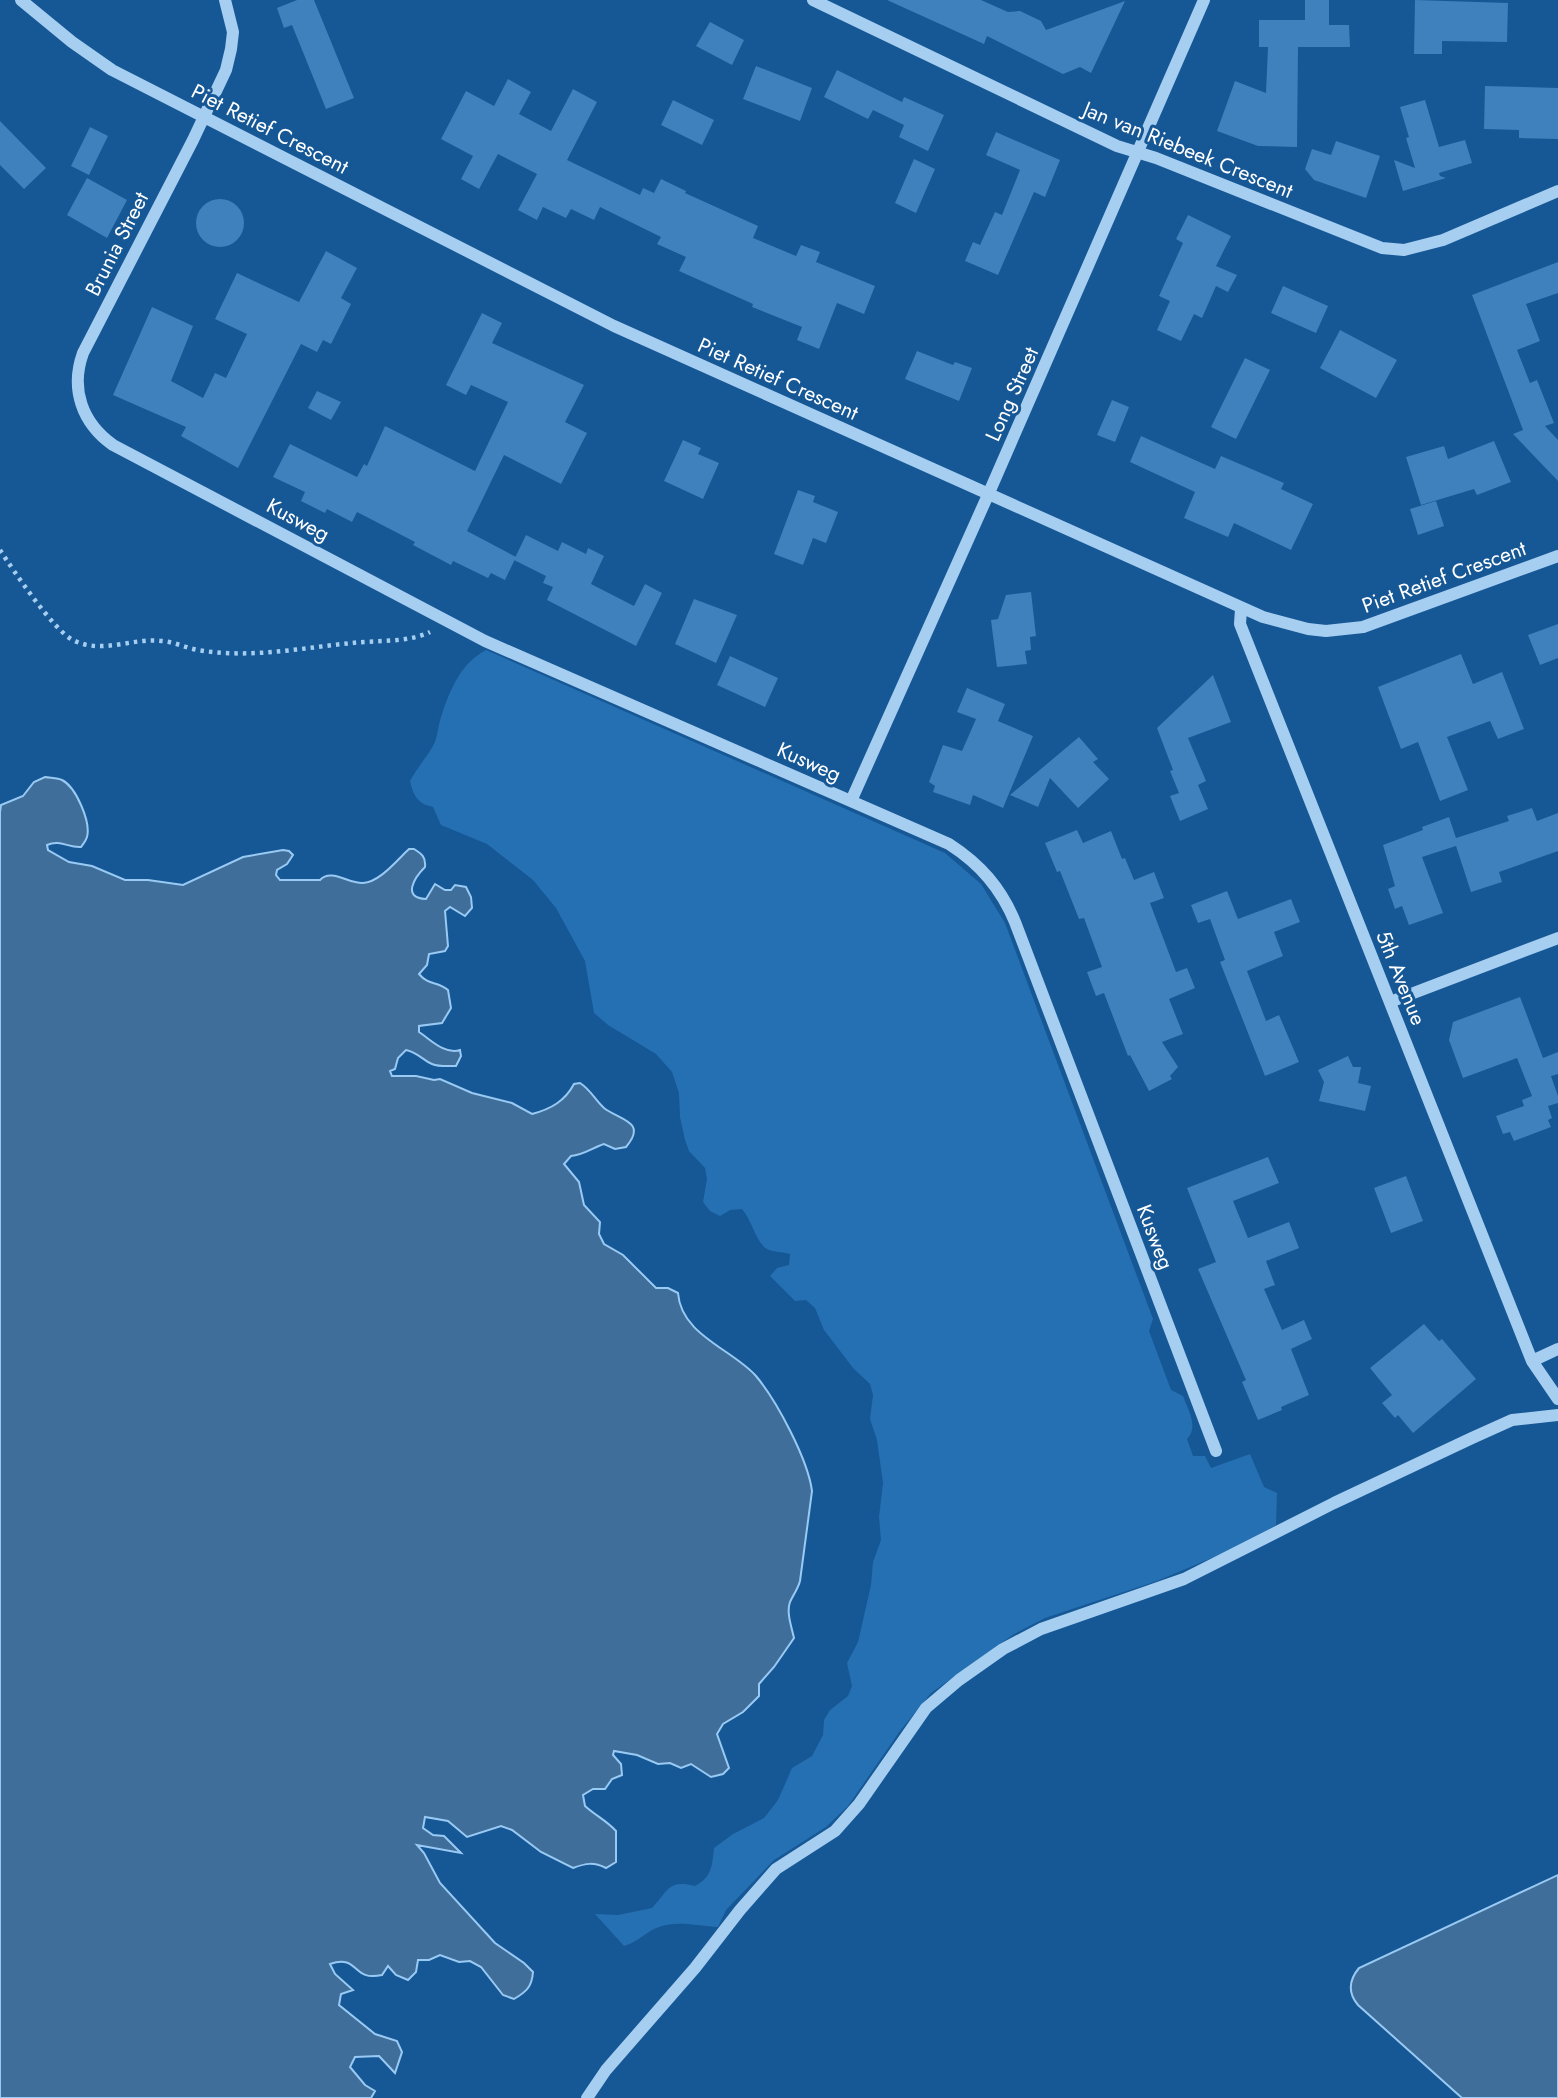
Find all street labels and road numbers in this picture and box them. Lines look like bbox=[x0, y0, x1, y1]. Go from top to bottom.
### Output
street label: Piet Retief Crescent bbox=[186, 76, 354, 182]
street label: Jan van Riebeek Crescent bbox=[1076, 93, 1297, 206]
street label: Brunia Street bbox=[78, 187, 156, 301]
street label: Piet Retief Crescent bbox=[693, 330, 863, 428]
street label: Long Street bbox=[978, 342, 1046, 446]
street label: Kusweg bbox=[261, 491, 335, 549]
street label: Piet Retief Crescent bbox=[1358, 533, 1530, 621]
street label: Kusweg bbox=[772, 735, 846, 789]
street label: 5th Avenue bbox=[1368, 926, 1434, 1030]
street label: Kusweg bbox=[1129, 1200, 1181, 1274]

